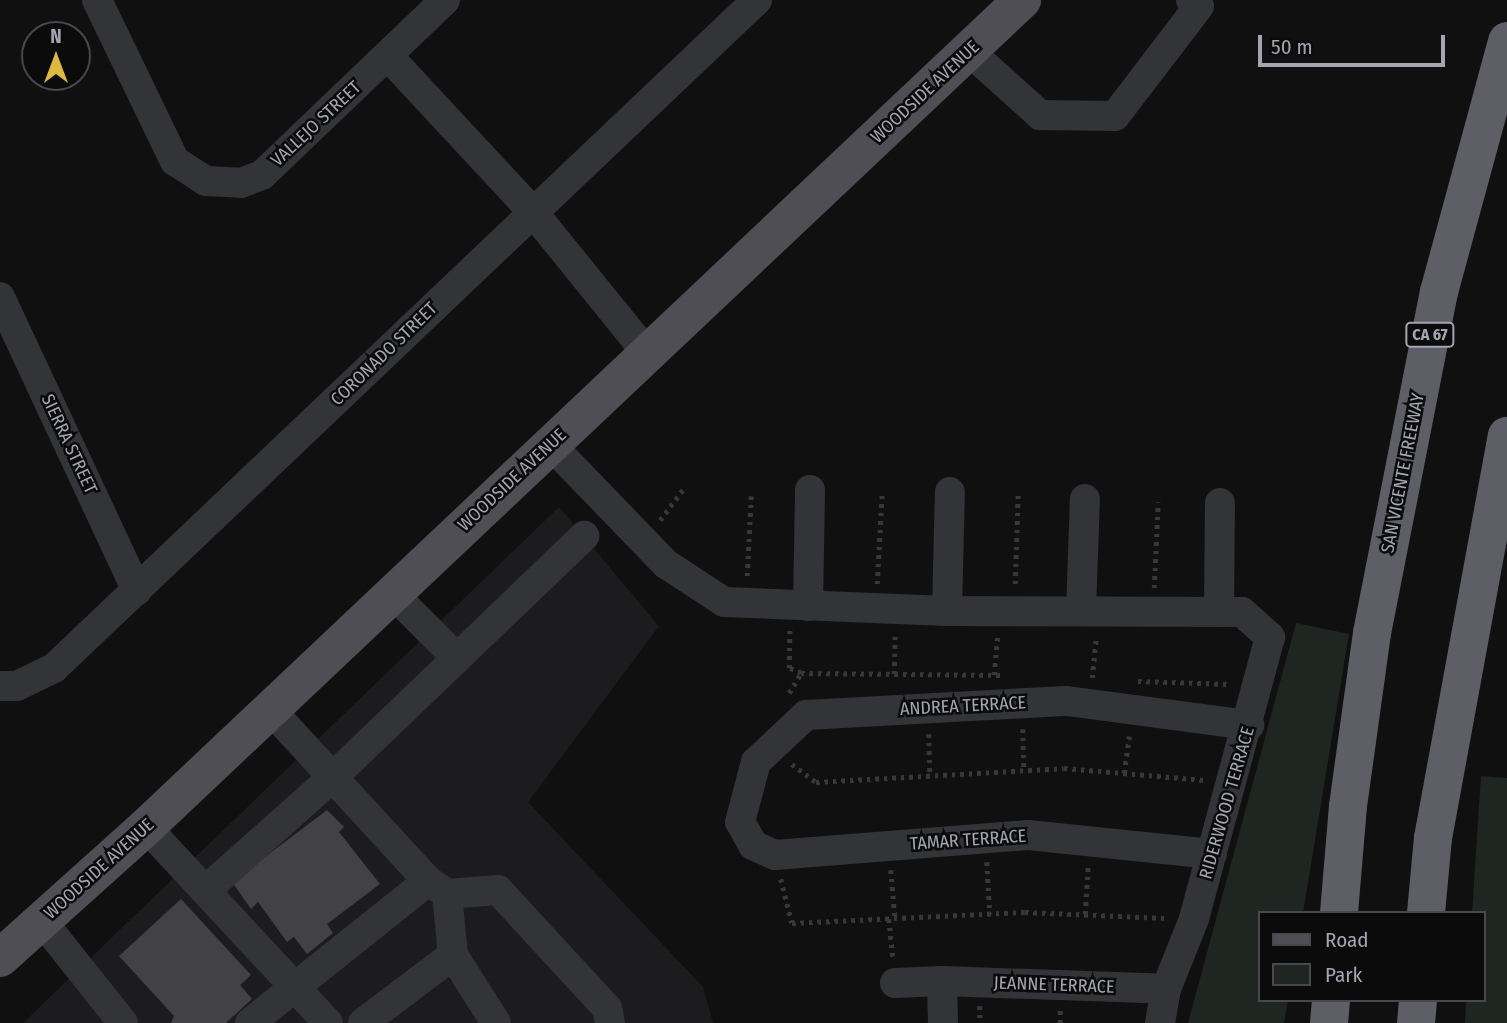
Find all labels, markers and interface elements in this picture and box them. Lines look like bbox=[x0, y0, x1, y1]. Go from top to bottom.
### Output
north arrow bbox=[21, 21, 91, 91]
scale bar bbox=[1262, 21, 1449, 65]
text: N bbox=[50, 25, 62, 48]
text: 50 m bbox=[1271, 34, 1313, 60]
street label: WOODSIDE AVENUE bbox=[866, 36, 984, 148]
street label: VALLEJO STREET bbox=[267, 77, 365, 171]
street label: CORONADO STREET bbox=[326, 298, 442, 410]
road number: CA 67 bbox=[1404, 322, 1456, 348]
street label: SIERRA STREET bbox=[37, 391, 101, 497]
street label: SAN VICENTE FREEWAY bbox=[1377, 391, 1429, 555]
street label: WOODSIDE AVENUE bbox=[453, 424, 571, 536]
street label: ANDREA TERRACE bbox=[899, 692, 1027, 720]
street label: RIDERWOOD TERRACE bbox=[1195, 724, 1259, 882]
street label: WOODSIDE AVENUE bbox=[40, 814, 158, 924]
street label: TAMAR TERRACE bbox=[909, 825, 1027, 855]
legend bbox=[1258, 911, 1486, 1002]
text: Road bbox=[1325, 927, 1369, 953]
text: Park bbox=[1325, 962, 1362, 988]
street label: JEANNE TERRACE bbox=[993, 972, 1115, 998]

